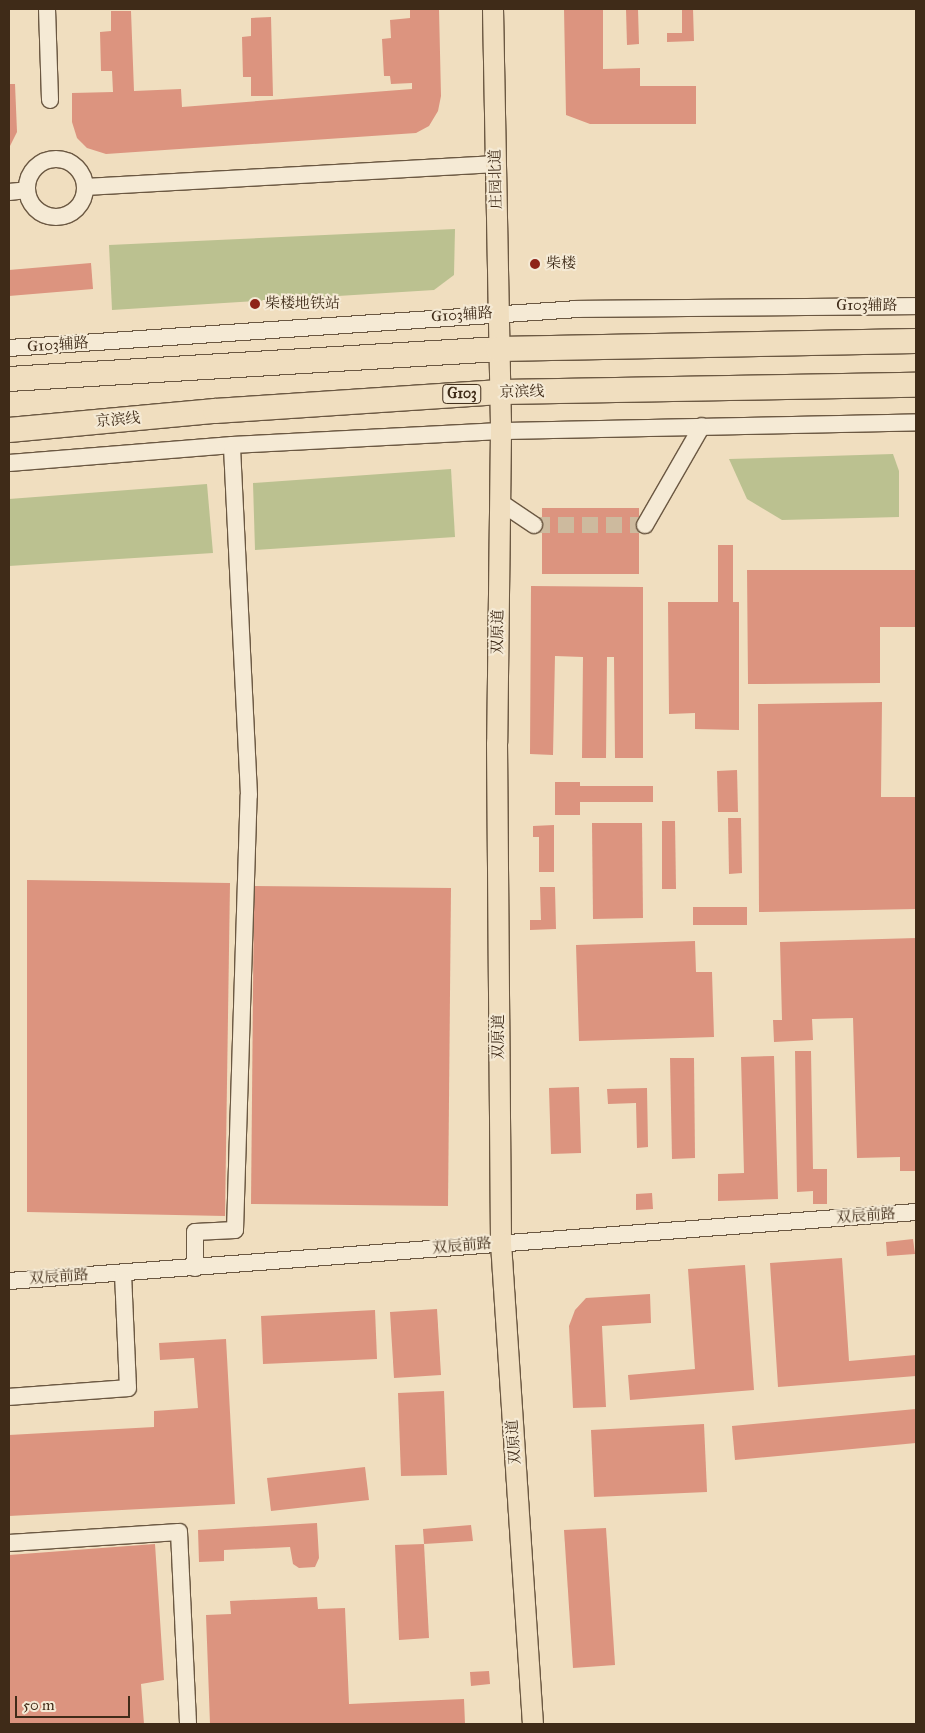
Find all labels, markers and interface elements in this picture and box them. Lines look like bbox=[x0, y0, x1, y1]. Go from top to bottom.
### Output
street label: 庄园北道 bbox=[486, 149, 506, 209]
place label: 柴楼 bbox=[546, 255, 576, 273]
marker: 柴楼 bbox=[528, 257, 542, 271]
place label: 柴楼地铁站 bbox=[265, 295, 340, 313]
street label: G103辅路 bbox=[836, 297, 898, 315]
marker: 柴楼地铁站 bbox=[249, 298, 261, 310]
street label: G103辅路 bbox=[431, 304, 493, 326]
street label: G103辅路 bbox=[27, 334, 89, 356]
road number: G103 bbox=[442, 382, 482, 406]
street label: 京滨线 bbox=[499, 383, 545, 401]
street label: 京滨线 bbox=[95, 409, 141, 431]
street label: 双原道 bbox=[489, 609, 507, 655]
street label: 双原道 bbox=[490, 1015, 508, 1059]
street label: 双辰前路 bbox=[835, 1205, 897, 1227]
street label: 双辰前路 bbox=[431, 1234, 493, 1258]
street label: 双辰前路 bbox=[28, 1266, 90, 1288]
street label: 双原道 bbox=[503, 1419, 525, 1465]
scale bar bbox=[18, 1686, 132, 1718]
text: 50 m bbox=[23, 1696, 55, 1714]

